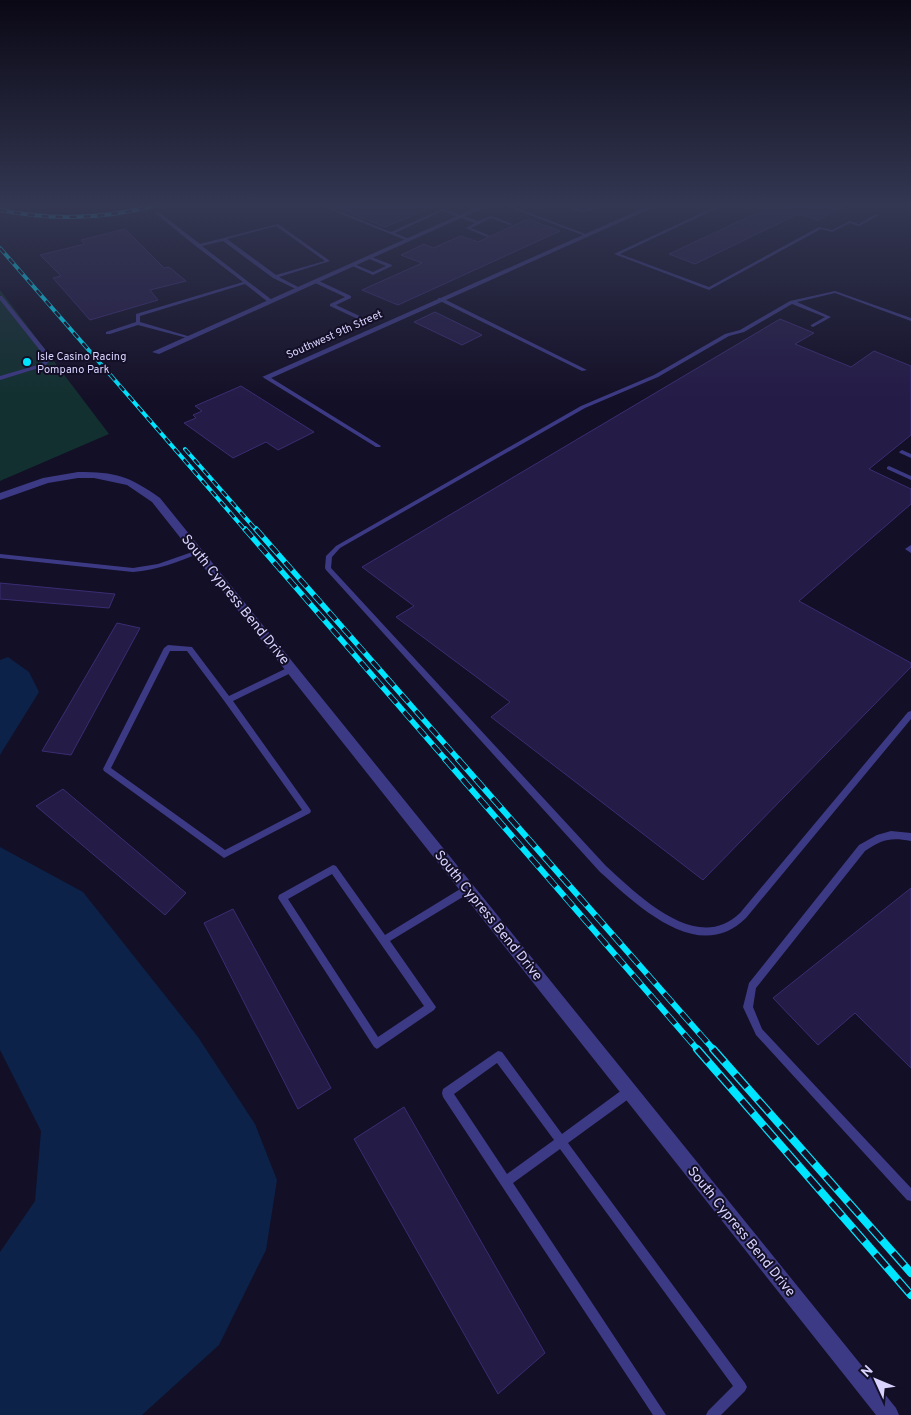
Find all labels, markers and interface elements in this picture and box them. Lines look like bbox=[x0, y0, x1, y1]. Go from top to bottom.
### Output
street label: Southwest 9th Street bbox=[284, 307, 385, 362]
place label: Isle Casino Racing Pompano Park bbox=[37, 350, 126, 377]
marker: Isle Casino Racing Pompano Park bbox=[21, 356, 33, 368]
street label: South Cypress Bend Drive bbox=[177, 531, 293, 668]
street label: South Cypress Bend Drive bbox=[430, 847, 546, 984]
street label: South Cypress Bend Drive bbox=[683, 1163, 799, 1300]
north arrow bbox=[851, 1355, 901, 1405]
text: N bbox=[858, 1362, 877, 1382]

